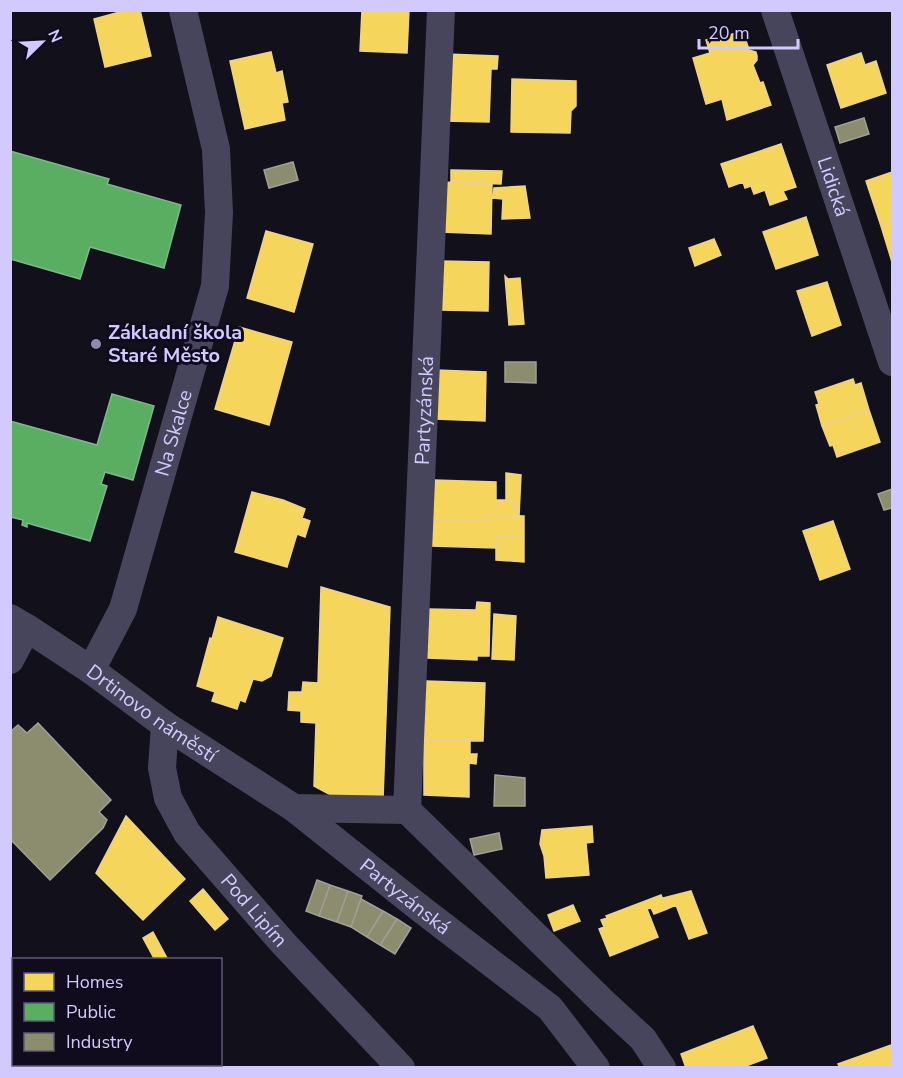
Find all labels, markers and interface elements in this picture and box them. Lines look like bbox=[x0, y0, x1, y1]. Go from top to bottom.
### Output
north arrow bbox=[12, 12, 72, 72]
scale bar bbox=[699, 12, 798, 50]
text: 20 m bbox=[708, 21, 750, 45]
text: N bbox=[42, 26, 67, 46]
street label: Lidická bbox=[811, 153, 856, 220]
place label: Základní škola Staré Město bbox=[108, 319, 242, 369]
marker: Základní škola Staré Město bbox=[89, 337, 103, 351]
street label: Partyzánská bbox=[408, 355, 440, 465]
street label: Na Skalce bbox=[148, 386, 198, 479]
street label: Drtinovo náměstí bbox=[81, 658, 223, 769]
street label: Partyzánská bbox=[354, 852, 457, 941]
street label: Pod Lipím bbox=[215, 868, 294, 953]
legend bbox=[12, 958, 222, 1066]
text: Homes bbox=[66, 970, 123, 994]
text: Public bbox=[66, 1000, 116, 1024]
text: Industry bbox=[66, 1030, 133, 1054]

